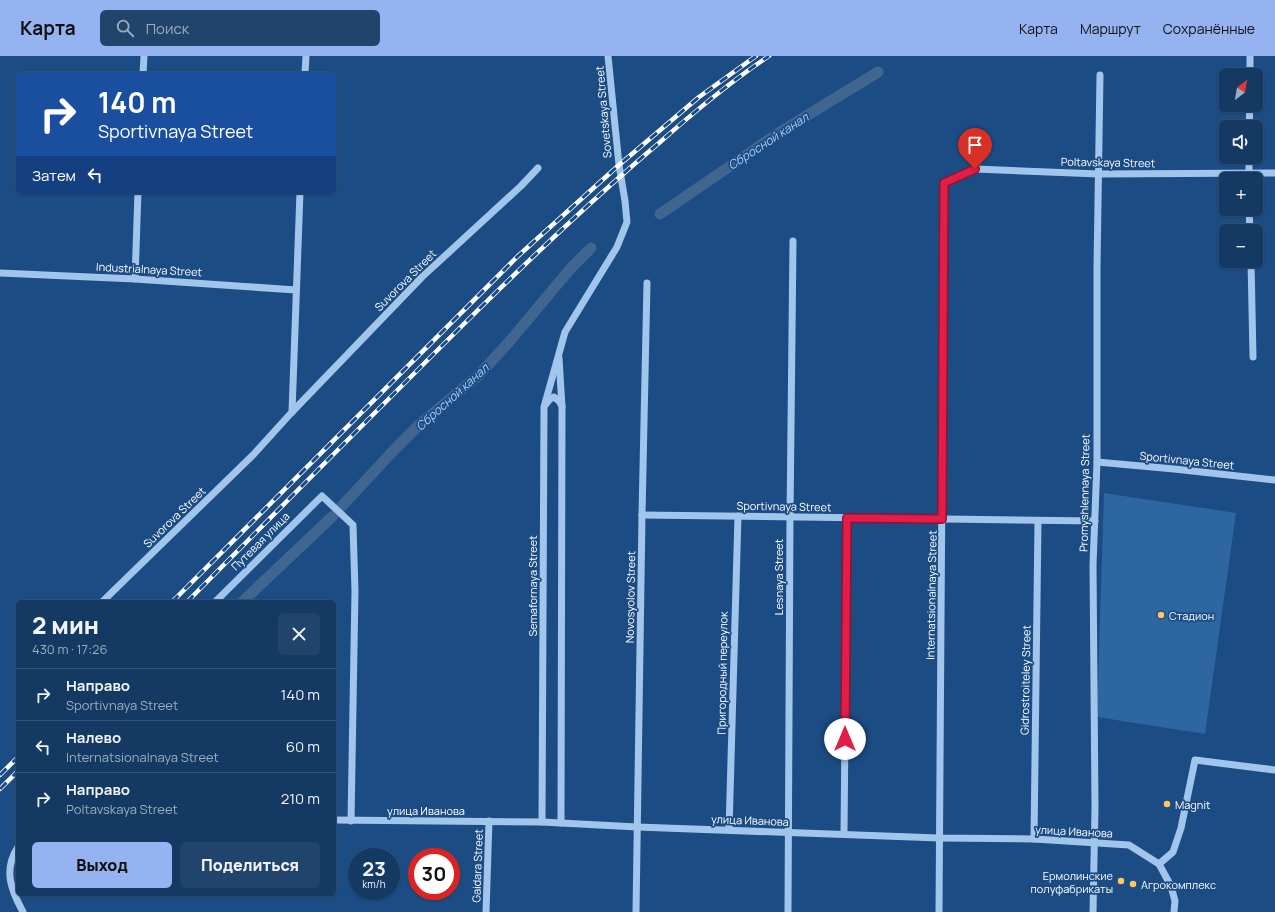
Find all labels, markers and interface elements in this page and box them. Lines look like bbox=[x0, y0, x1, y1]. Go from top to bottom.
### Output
search box bbox=[100, 10, 380, 46]
text: Карта bbox=[20, 15, 76, 41]
icon: search bbox=[114, 17, 136, 39]
text: Поиск bbox=[146, 18, 189, 39]
text: Карта bbox=[1019, 19, 1058, 38]
text: Маршрут bbox=[1080, 19, 1141, 38]
text: Сохранённые bbox=[1163, 19, 1255, 38]
street label: Sovetskaya Street bbox=[591, 65, 615, 159]
north arrow bbox=[1219, 68, 1263, 112]
map controls bbox=[1219, 68, 1263, 268]
text: 140 m bbox=[98, 83, 177, 121]
icon: right bbox=[32, 88, 84, 140]
water label: Сбросной канал bbox=[724, 108, 813, 173]
text: Sportivnaya Street bbox=[98, 119, 253, 143]
button: sound bbox=[1219, 120, 1263, 164]
pin bbox=[958, 128, 992, 169]
icon: arrive bbox=[964, 134, 986, 156]
street label: Poltavskaya Street bbox=[1061, 154, 1155, 170]
icon: left bbox=[84, 164, 106, 186]
text: Затем bbox=[32, 165, 76, 186]
button: + bbox=[1219, 172, 1263, 216]
button: − bbox=[1219, 224, 1263, 268]
street label: Suvorova Street bbox=[371, 246, 439, 314]
street label: Industrialnaya Street bbox=[96, 259, 202, 279]
water label: Сбросной канал bbox=[412, 359, 493, 434]
street label: Promyshlennaya Street bbox=[1075, 434, 1093, 552]
street label: Sportivnaya Street bbox=[1139, 448, 1235, 472]
street label: Suvorova Street bbox=[140, 483, 208, 551]
street label: Sportivnaya Street bbox=[736, 498, 832, 514]
street label: Путевая улица bbox=[228, 509, 292, 573]
street label: Internatsionalnaya Street bbox=[922, 530, 940, 660]
street label: Semafornaya Street bbox=[525, 535, 540, 637]
street label: Lesnaya Street bbox=[771, 539, 786, 615]
street label: Novosyolov Street bbox=[622, 551, 638, 643]
text: 2 мин bbox=[32, 608, 99, 641]
place label: Стадион bbox=[1169, 608, 1214, 623]
marker: Стадион bbox=[1156, 610, 1166, 620]
street label: Пригородный переулок bbox=[713, 611, 731, 735]
button: close bbox=[278, 613, 320, 655]
street label: Gidrostroiteley Street bbox=[1017, 625, 1033, 735]
text: 430 m · 17:26 bbox=[32, 640, 108, 658]
text: Направо bbox=[66, 675, 130, 696]
icon: right bbox=[32, 684, 54, 706]
text: 140 m bbox=[280, 684, 320, 705]
text: Sportivnaya Street bbox=[66, 696, 178, 714]
position arrow bbox=[824, 718, 866, 760]
text: Налево bbox=[66, 727, 121, 748]
icon: left bbox=[32, 736, 54, 758]
text: 60 m bbox=[286, 736, 320, 757]
text: Internatsionalnaya Street bbox=[66, 748, 219, 766]
text: Направо bbox=[66, 779, 130, 800]
icon: right bbox=[32, 788, 54, 810]
text: 210 m bbox=[281, 788, 320, 809]
place label: Magnit bbox=[1175, 797, 1210, 812]
marker: Magnit bbox=[1162, 799, 1172, 809]
text: Poltavskaya Street bbox=[66, 800, 178, 818]
street label: улица Иванова bbox=[387, 803, 465, 818]
street label: улица Иванова bbox=[711, 811, 789, 829]
street label: улица Иванова bbox=[1035, 821, 1113, 841]
street label: Gaidara Street bbox=[468, 829, 486, 903]
button: Выход bbox=[32, 842, 172, 888]
button: Поделиться bbox=[180, 842, 320, 888]
speed limit sign: 30 bbox=[408, 848, 460, 900]
text: 23 bbox=[362, 855, 386, 882]
place label: Ермолинские полуфабрикаты bbox=[1031, 868, 1114, 896]
marker: Ермолинские полуфабрикаты bbox=[1116, 876, 1126, 886]
text: km/h bbox=[362, 877, 386, 891]
place label: Агрокомплекс bbox=[1141, 877, 1216, 892]
marker: Агрокомплекс bbox=[1128, 879, 1138, 889]

